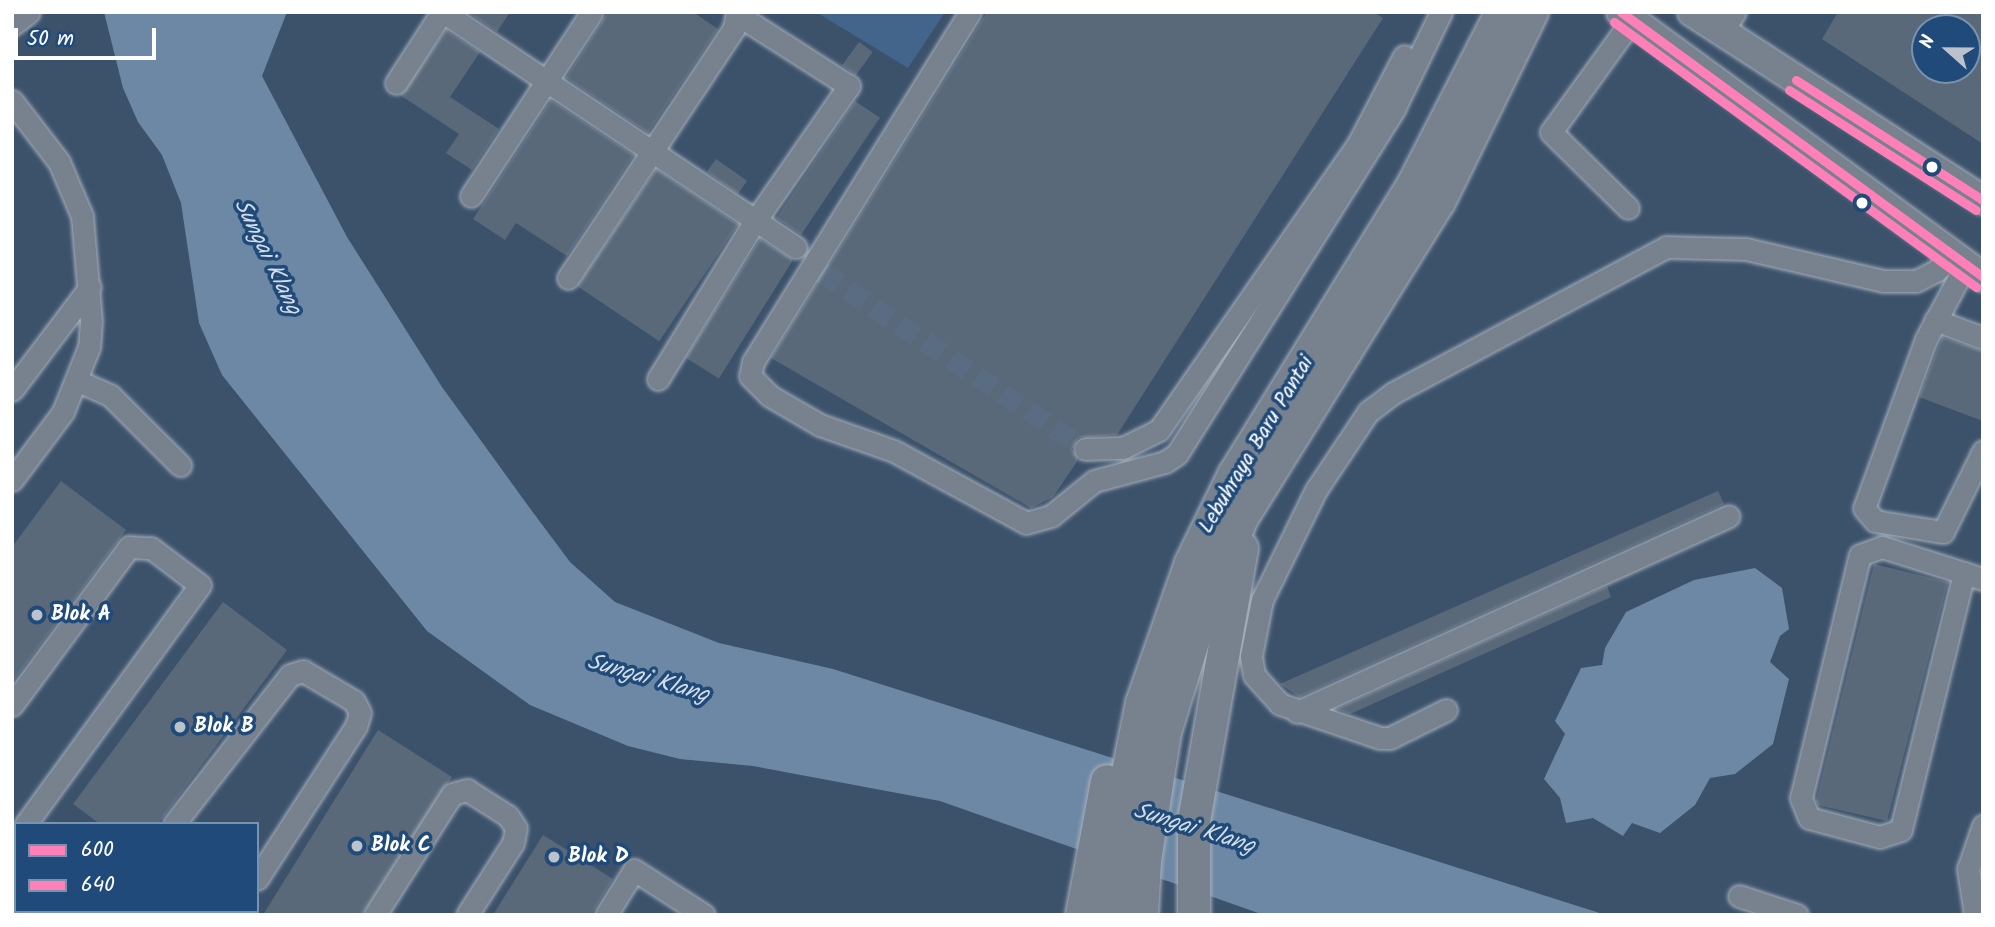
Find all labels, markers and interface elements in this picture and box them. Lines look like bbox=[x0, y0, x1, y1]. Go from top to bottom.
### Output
scale bar bbox=[18, 14, 159, 58]
north arrow bbox=[1911, 14, 1981, 84]
text: 50 m bbox=[27, 23, 74, 56]
text: N bbox=[1912, 31, 1944, 53]
unlabelled marker bbox=[1925, 160, 1939, 174]
water label: Sungai Klang bbox=[227, 195, 307, 319]
unlabelled marker bbox=[1855, 196, 1869, 210]
street label: Lebuhraya Baru Pantai bbox=[1194, 352, 1320, 538]
place label: Blok A bbox=[51, 602, 111, 628]
marker: Blok A bbox=[29, 607, 45, 623]
water label: Sungai Klang bbox=[584, 648, 712, 710]
place label: Blok B bbox=[194, 714, 254, 740]
marker: Blok B bbox=[172, 719, 188, 735]
water label: Sungai Klang bbox=[1130, 798, 1258, 860]
legend bbox=[14, 822, 259, 913]
place label: Blok C bbox=[371, 833, 431, 859]
text: 600 bbox=[81, 834, 114, 867]
marker: Blok C bbox=[349, 838, 365, 854]
place label: Blok D bbox=[568, 844, 629, 870]
marker: Blok D bbox=[546, 849, 562, 865]
text: 640 bbox=[81, 869, 115, 902]

